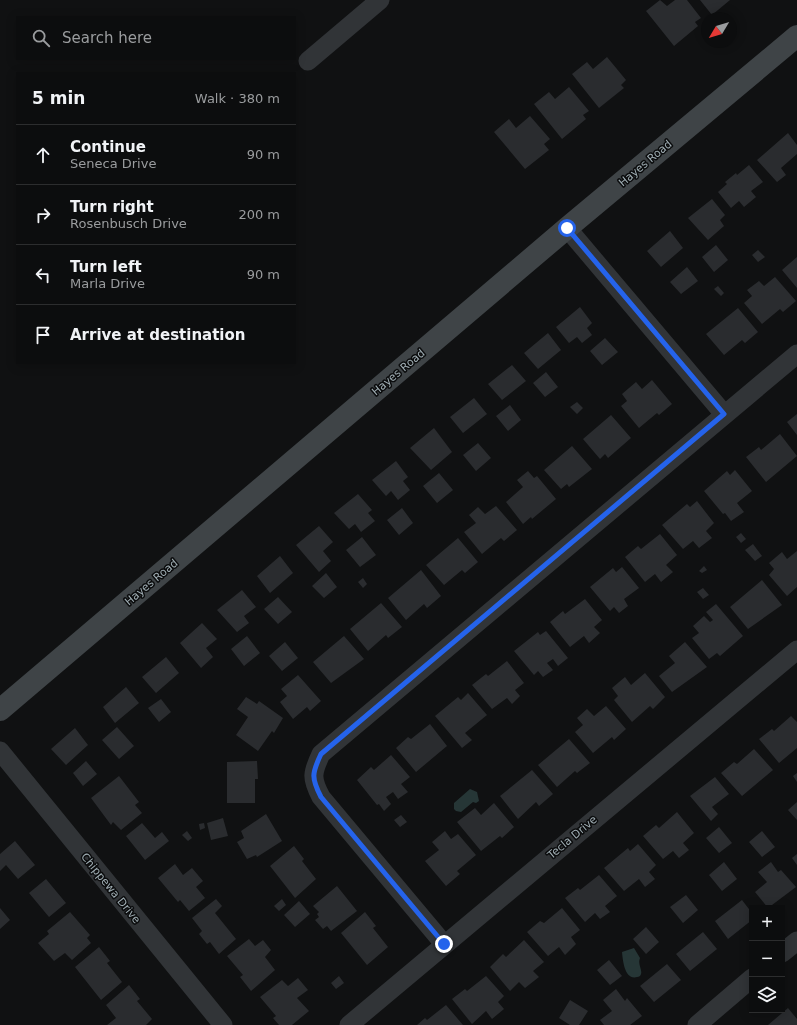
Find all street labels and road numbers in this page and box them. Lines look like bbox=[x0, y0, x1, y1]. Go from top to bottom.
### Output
street label: Hayes Road bbox=[616, 137, 674, 189]
street label: Hayes Road bbox=[369, 346, 427, 398]
street label: Hayes Road bbox=[122, 556, 180, 608]
street label: Tecla Drive bbox=[544, 813, 600, 862]
street label: Chippewa Drive bbox=[78, 850, 143, 926]

